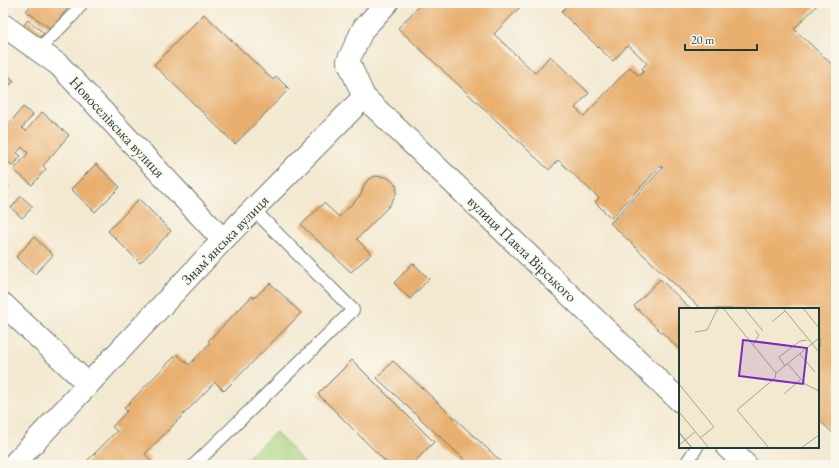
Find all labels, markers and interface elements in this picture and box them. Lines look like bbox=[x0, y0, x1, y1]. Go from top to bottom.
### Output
scale bar bbox=[685, 26, 757, 52]
text: 20 m bbox=[691, 32, 715, 48]
street label: Новоселівська вулиця bbox=[65, 72, 169, 182]
street label: Знамʼянська вулиця bbox=[177, 190, 273, 289]
street label: вулиця Павла Вірського bbox=[464, 192, 581, 306]
inset map bbox=[679, 308, 819, 448]

